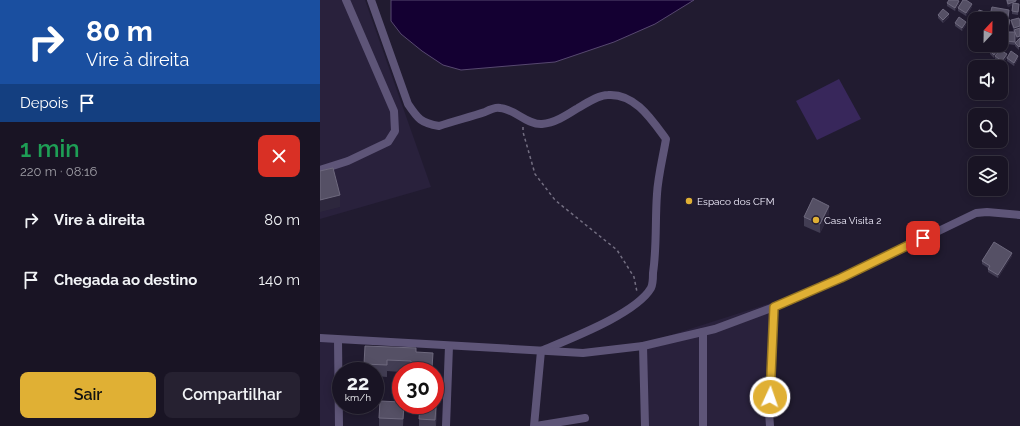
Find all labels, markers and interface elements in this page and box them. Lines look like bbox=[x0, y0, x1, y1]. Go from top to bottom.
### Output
north arrow bbox=[968, 12, 1008, 52]
map controls bbox=[968, 12, 1008, 196]
text: 80 m bbox=[86, 15, 153, 48]
icon: right bbox=[20, 16, 72, 68]
text: Vire à direita bbox=[86, 49, 189, 70]
button: sound bbox=[968, 60, 1008, 100]
icon: arrive bbox=[76, 92, 98, 114]
text: Depois bbox=[20, 94, 68, 112]
button: search bbox=[968, 108, 1008, 148]
text: 1 min bbox=[20, 134, 80, 163]
button: close bbox=[258, 135, 300, 177]
button: layers bbox=[968, 156, 1008, 196]
text: 220 m · 08:16 bbox=[20, 164, 97, 179]
marker: Espaco dos CFM bbox=[684, 196, 694, 206]
place label: Espaco dos CFM bbox=[697, 196, 775, 207]
icon: right bbox=[20, 209, 42, 231]
text: Vire à direita bbox=[54, 211, 145, 229]
text: 80 m bbox=[264, 211, 300, 229]
marker: Casa Visita 2 bbox=[811, 215, 821, 225]
place label: Casa Visita 2 bbox=[824, 215, 881, 226]
pin bbox=[906, 221, 940, 255]
icon: arrive bbox=[912, 227, 934, 249]
icon: arrive bbox=[20, 269, 42, 291]
text: Chegada ao destino bbox=[54, 271, 197, 289]
text: 140 m bbox=[259, 271, 300, 289]
speed limit sign: 30 bbox=[392, 362, 444, 414]
text: 22 bbox=[347, 371, 369, 395]
button: Sair bbox=[20, 372, 156, 418]
button: Compartilhar bbox=[164, 372, 300, 418]
position arrow bbox=[749, 376, 791, 418]
text: km/h bbox=[345, 392, 371, 403]

